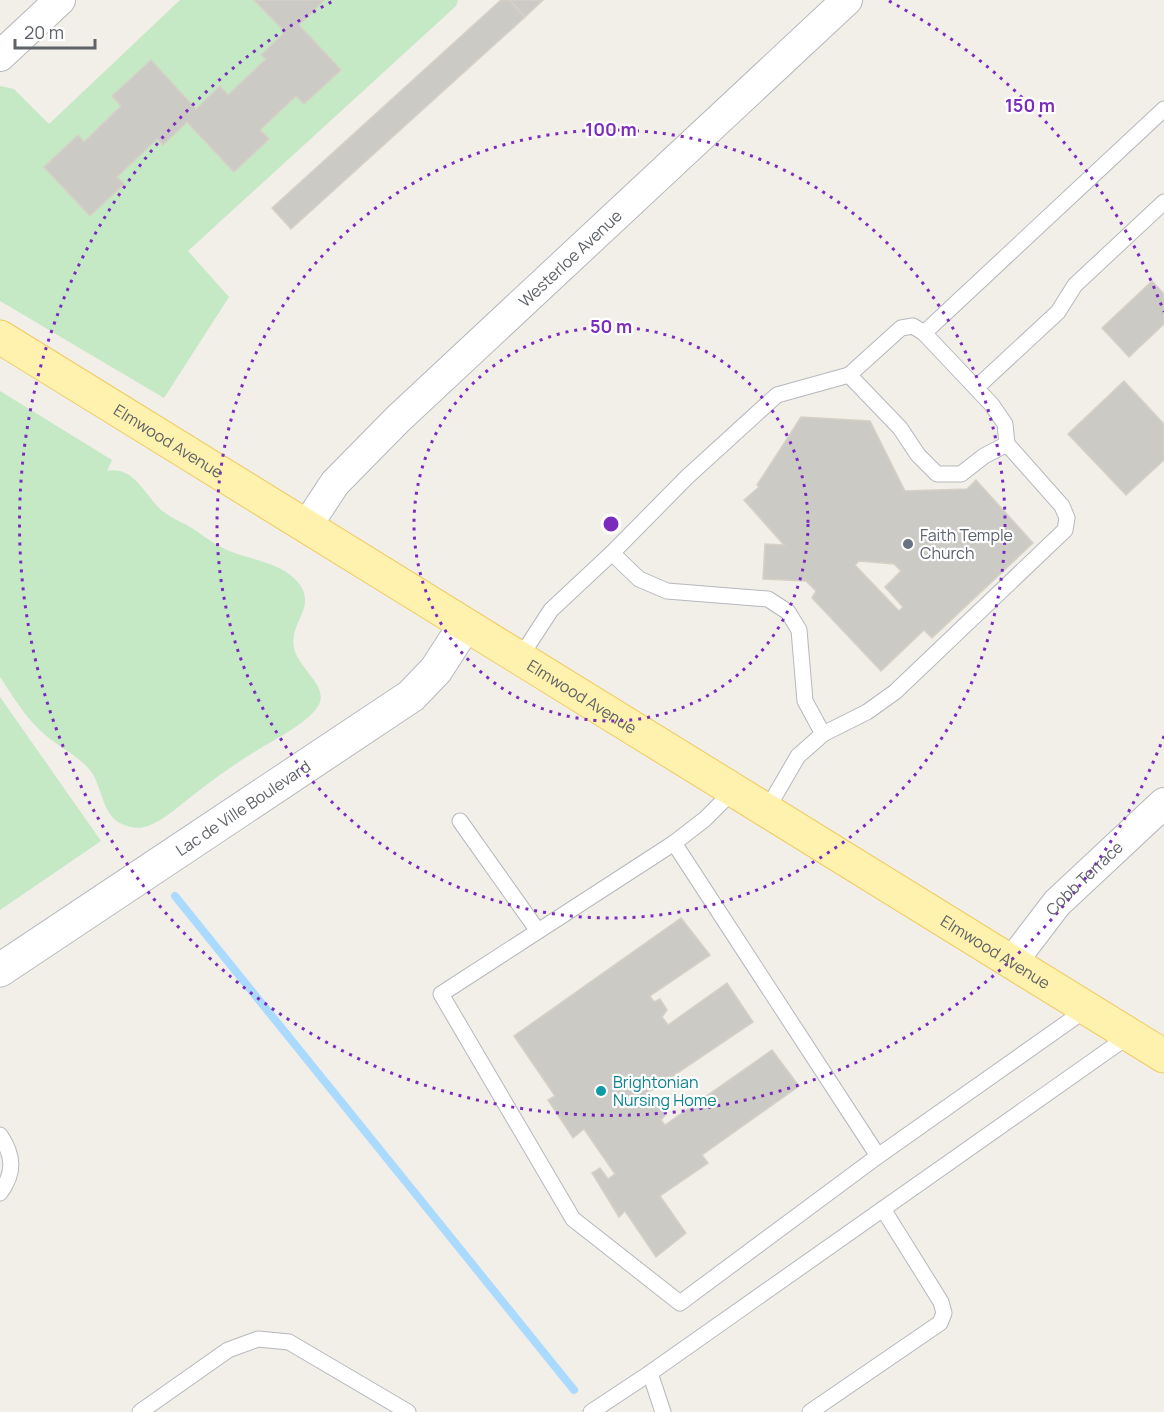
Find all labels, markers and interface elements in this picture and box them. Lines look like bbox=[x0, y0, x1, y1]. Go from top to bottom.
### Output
scale bar bbox=[15, 12, 94, 50]
text: 20 m bbox=[24, 20, 64, 44]
text: 150 m bbox=[1005, 93, 1055, 117]
text: 100 m bbox=[585, 117, 637, 141]
street label: Westerloe Avenue bbox=[514, 205, 627, 312]
text: 50 m bbox=[590, 314, 632, 338]
street label: Elmwood Avenue bbox=[110, 399, 227, 483]
centre of rings bbox=[601, 514, 621, 534]
place label: Faith Temple Church bbox=[920, 524, 1013, 564]
marker: Faith Temple Church bbox=[901, 537, 915, 551]
street label: Elmwood Avenue bbox=[523, 654, 641, 739]
street label: Lac de Ville Boulevard bbox=[171, 755, 315, 861]
street label: Cobb Terrace bbox=[1041, 836, 1127, 920]
street label: Elmwood Avenue bbox=[937, 910, 1054, 994]
place label: Brightonian Nursing Home bbox=[613, 1071, 717, 1111]
marker: Brightonian Nursing Home bbox=[594, 1084, 608, 1098]

